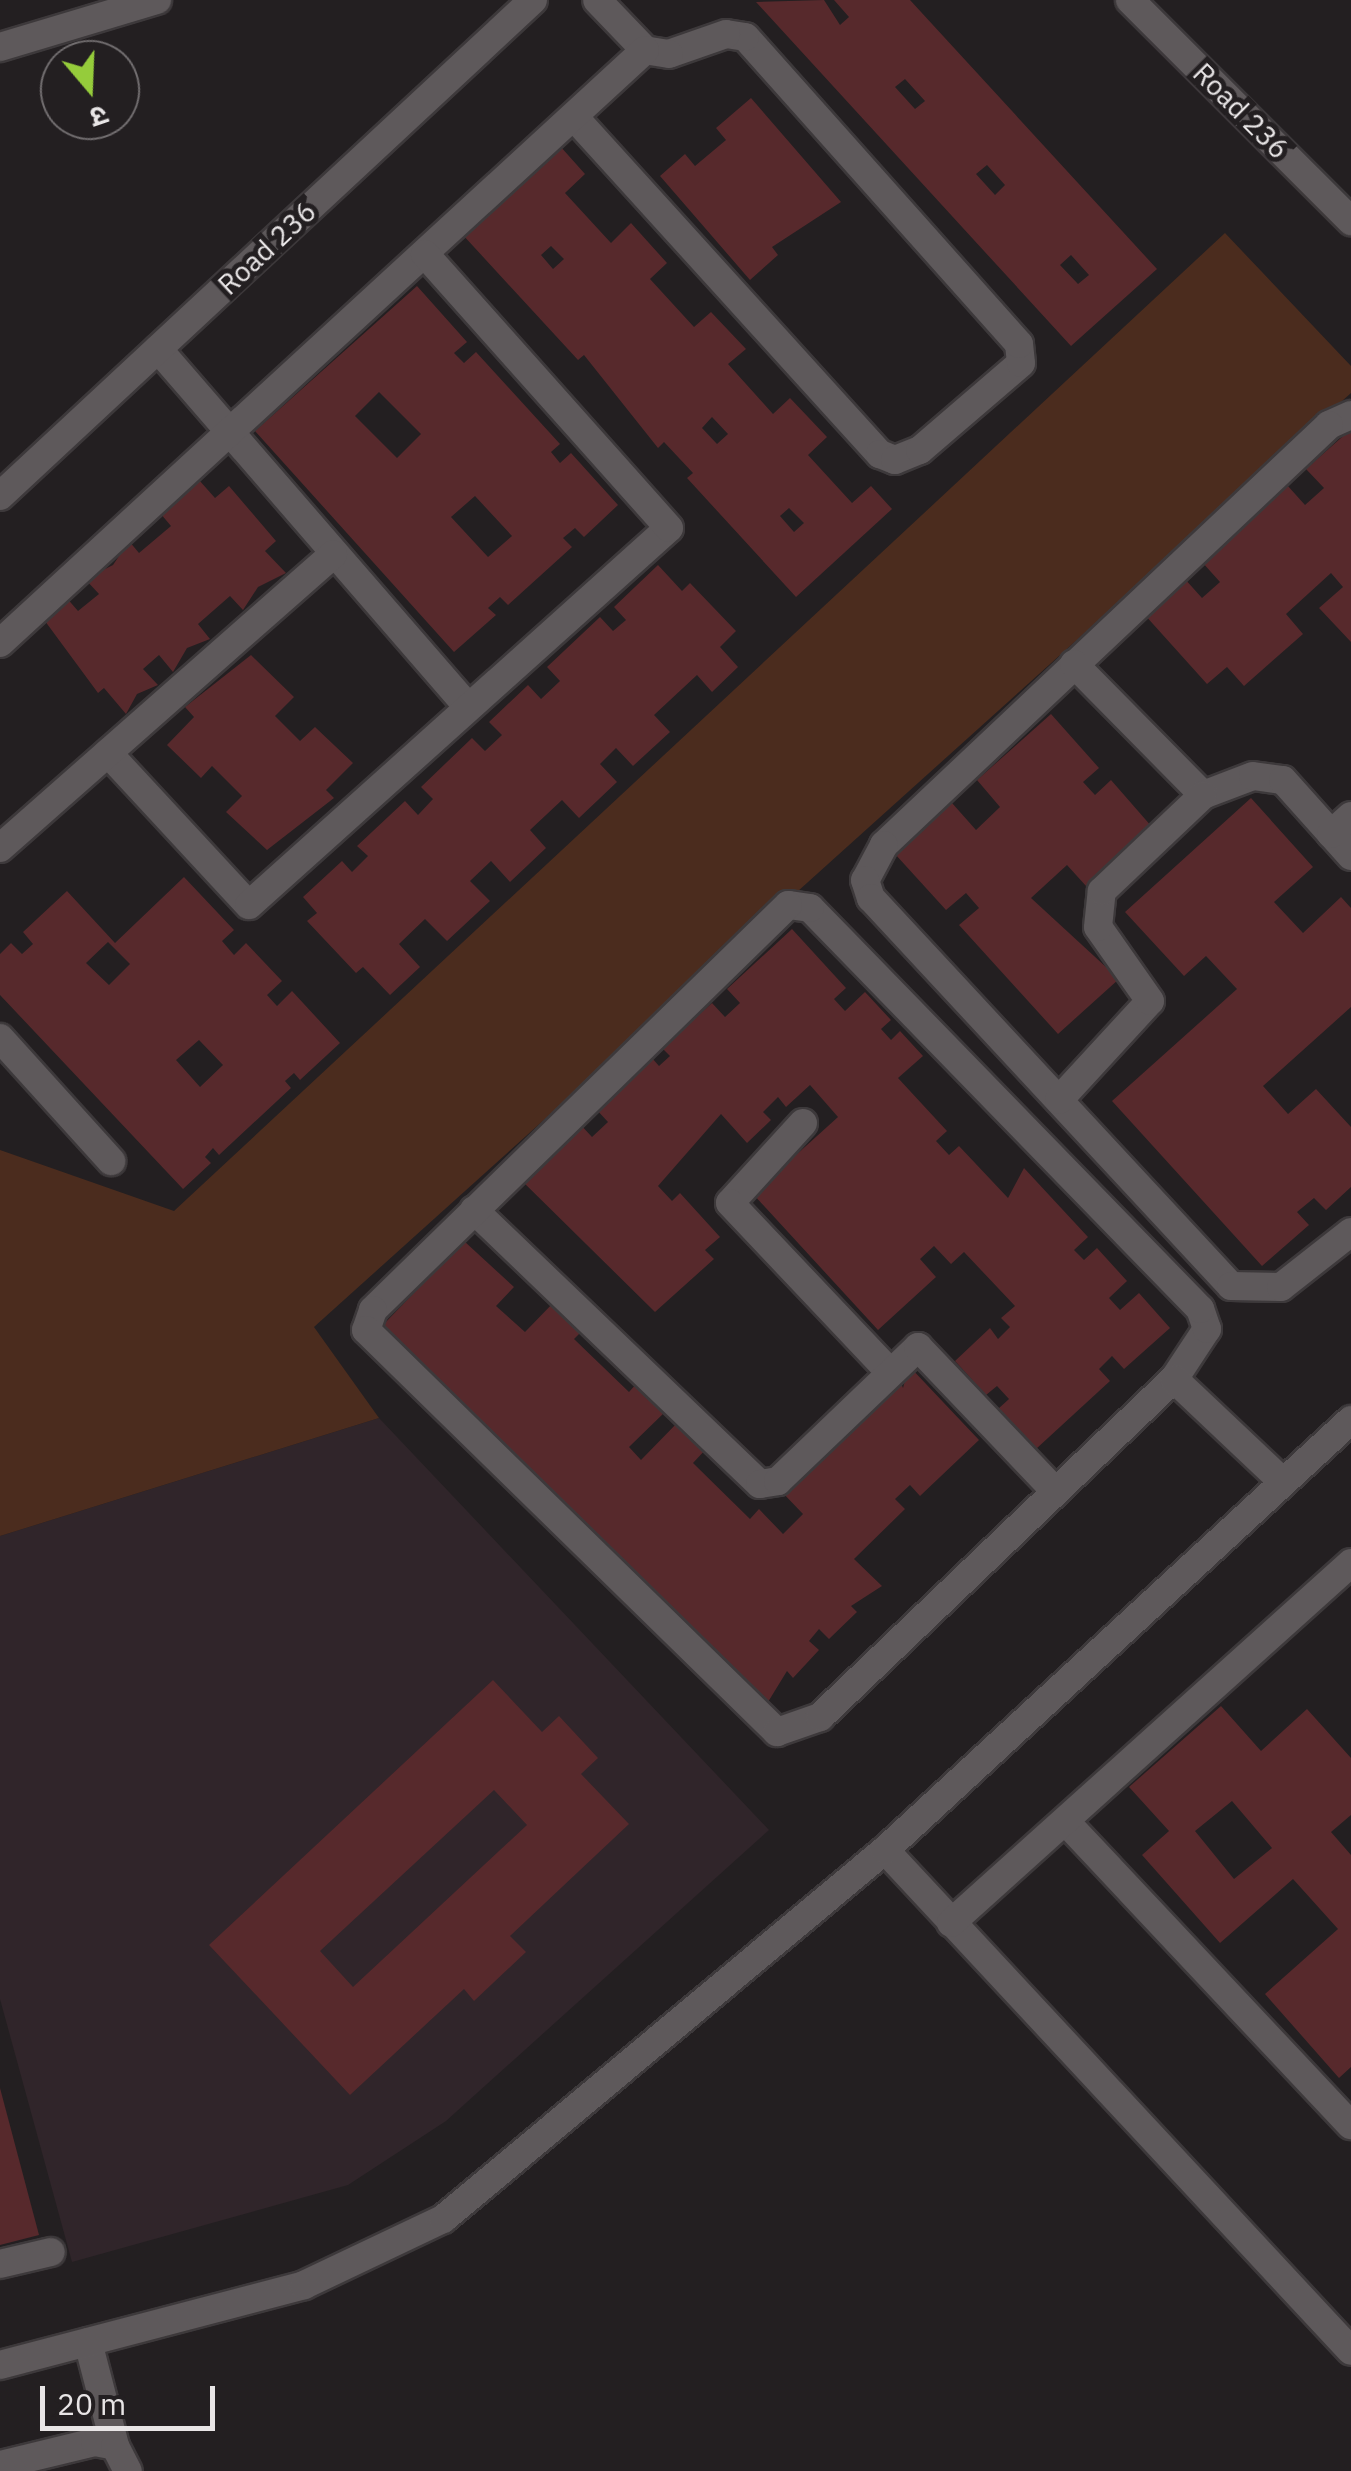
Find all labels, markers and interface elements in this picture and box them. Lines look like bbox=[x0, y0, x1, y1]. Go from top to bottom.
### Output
north arrow bbox=[40, 40, 140, 140]
street label: Road 236 bbox=[1186, 56, 1296, 166]
text: उ bbox=[86, 97, 113, 137]
street label: Road 236 bbox=[211, 194, 323, 302]
scale bar bbox=[45, 2366, 220, 2428]
text: 20 m bbox=[57, 2384, 126, 2423]

